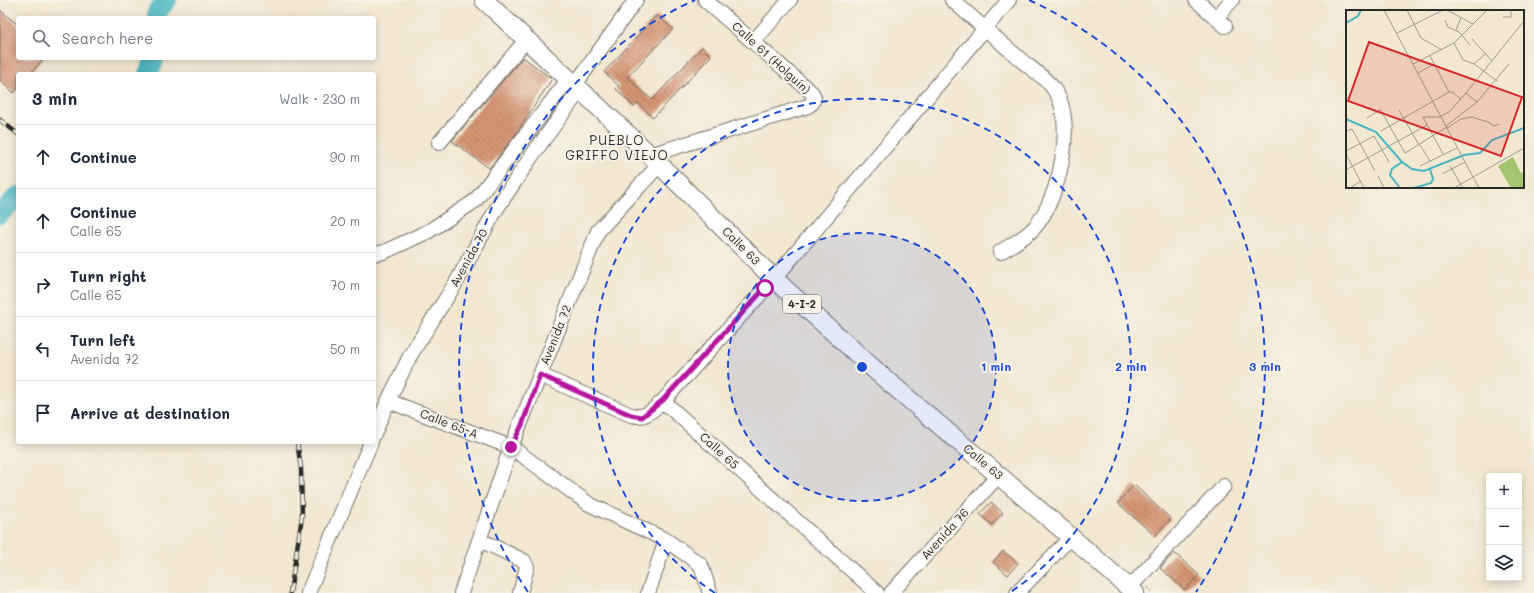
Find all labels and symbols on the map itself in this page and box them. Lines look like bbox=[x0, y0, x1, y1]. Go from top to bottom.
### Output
inset map bbox=[1346, 10, 1524, 188]
street label: Calle 61 (Holguín) bbox=[729, 18, 814, 97]
district label: PUEBLO GRIFFO VIEJO bbox=[565, 131, 669, 163]
street label: Calle 63 bbox=[719, 223, 764, 268]
street label: Avenida 70 bbox=[446, 225, 491, 289]
route start bbox=[756, 279, 774, 297]
road number: 4-I-2 bbox=[783, 295, 821, 313]
street label: Avenida 72 bbox=[536, 302, 574, 367]
text: 1 min bbox=[981, 358, 1011, 374]
text: 2 min bbox=[1115, 358, 1147, 374]
text: 3 min bbox=[1249, 358, 1281, 374]
centre of rings bbox=[855, 360, 869, 374]
street label: Calle 65-A bbox=[418, 405, 481, 441]
street label: Calle 65 bbox=[697, 428, 743, 472]
route end bbox=[502, 438, 520, 456]
street label: Calle 63 bbox=[960, 440, 1007, 483]
street label: Avenida 76 bbox=[917, 504, 972, 562]

